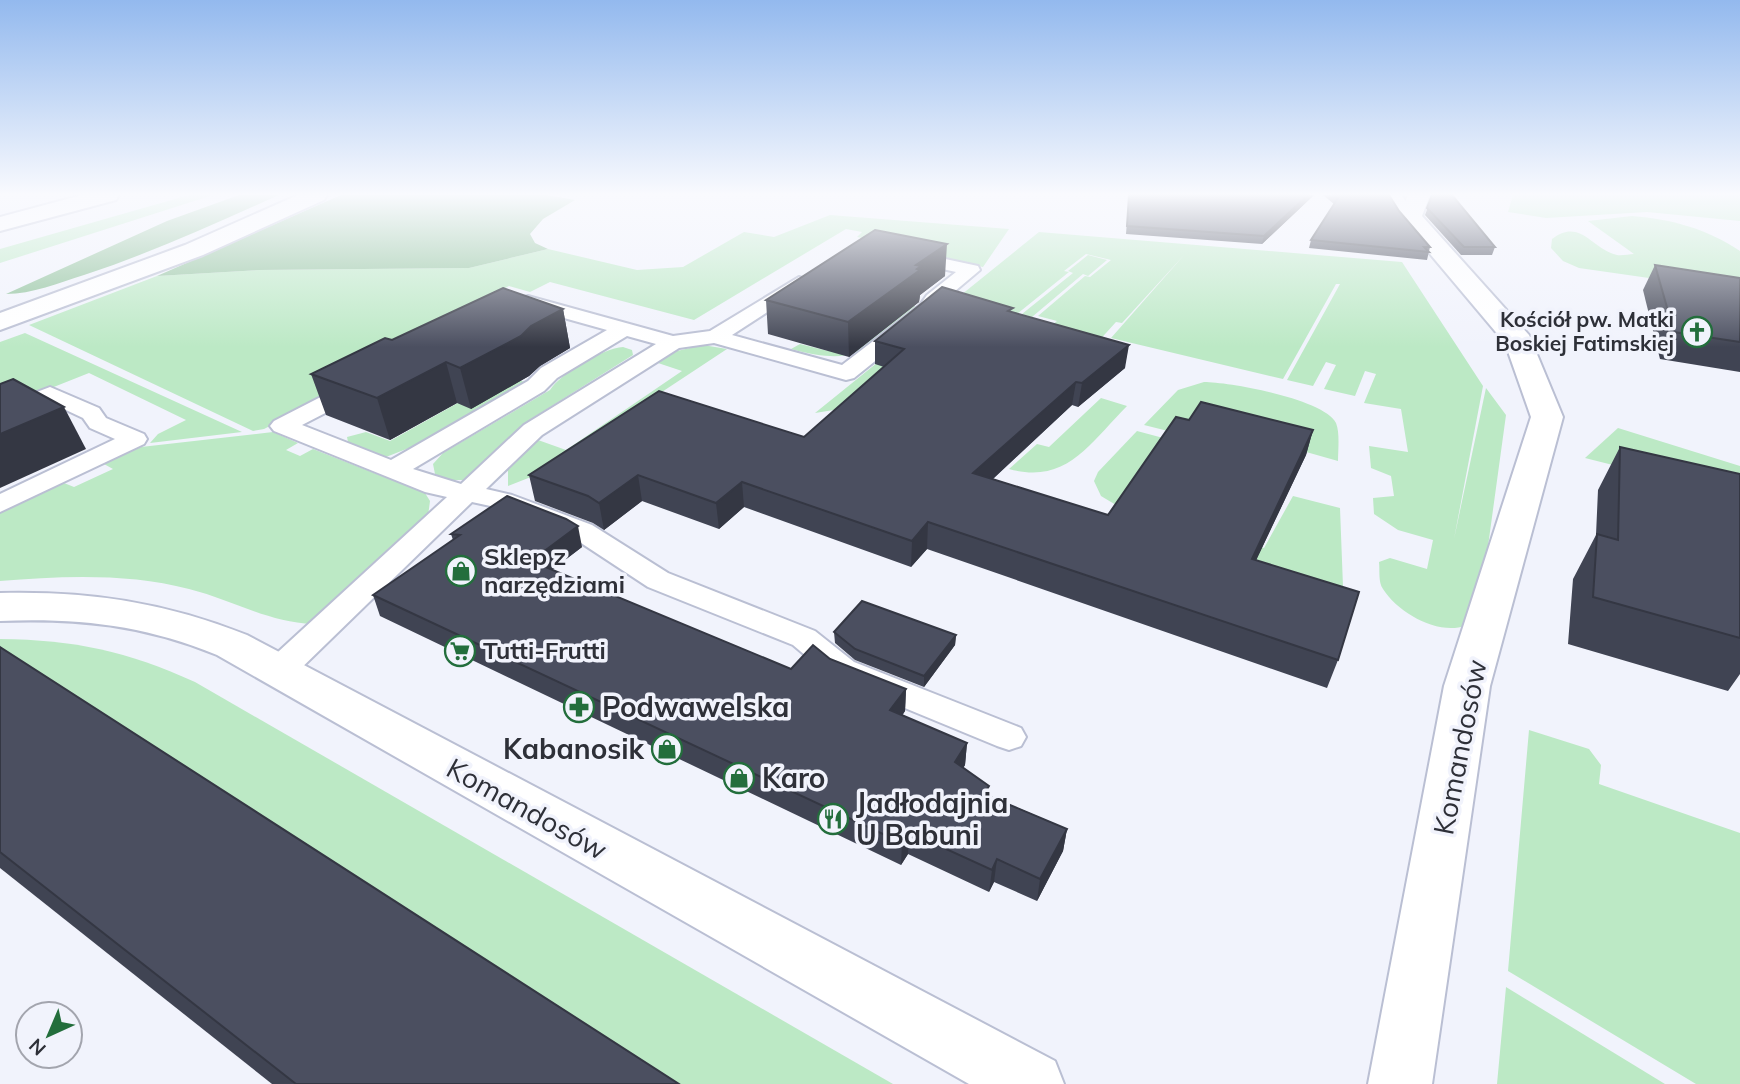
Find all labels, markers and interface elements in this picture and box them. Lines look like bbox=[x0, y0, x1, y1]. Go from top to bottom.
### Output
place label: Kościół pw. Matki Boskiej Fatimskiej bbox=[1495, 306, 1674, 356]
church icon: Kościół pw. Matki Boskiej Fatimskiej bbox=[1680, 315, 1714, 349]
place label: Sklep z narzędziami bbox=[484, 541, 625, 599]
shop icon: Sklep z narzędziami bbox=[444, 554, 478, 588]
supermarket icon: Tutti-Frutti bbox=[443, 634, 477, 668]
place label: Tutti-Frutti bbox=[483, 635, 606, 665]
street label: Komandosów bbox=[1425, 656, 1494, 838]
place label: Podwawelska bbox=[602, 689, 789, 724]
pharmacy icon: Podwawelska bbox=[562, 690, 596, 724]
place label: Kabanosik bbox=[503, 731, 645, 766]
shop icon: Kabanosik bbox=[650, 732, 684, 766]
street label: Komandosów bbox=[441, 750, 614, 867]
place label: Karo bbox=[762, 760, 825, 795]
shop icon: Karo bbox=[722, 761, 756, 795]
place label: Jadłodajnia U Babuni bbox=[856, 785, 1008, 852]
restaurant icon: Jadłodajnia U Babuni bbox=[816, 802, 850, 836]
north arrow bbox=[14, 1000, 84, 1070]
text: N bbox=[24, 1034, 51, 1061]

